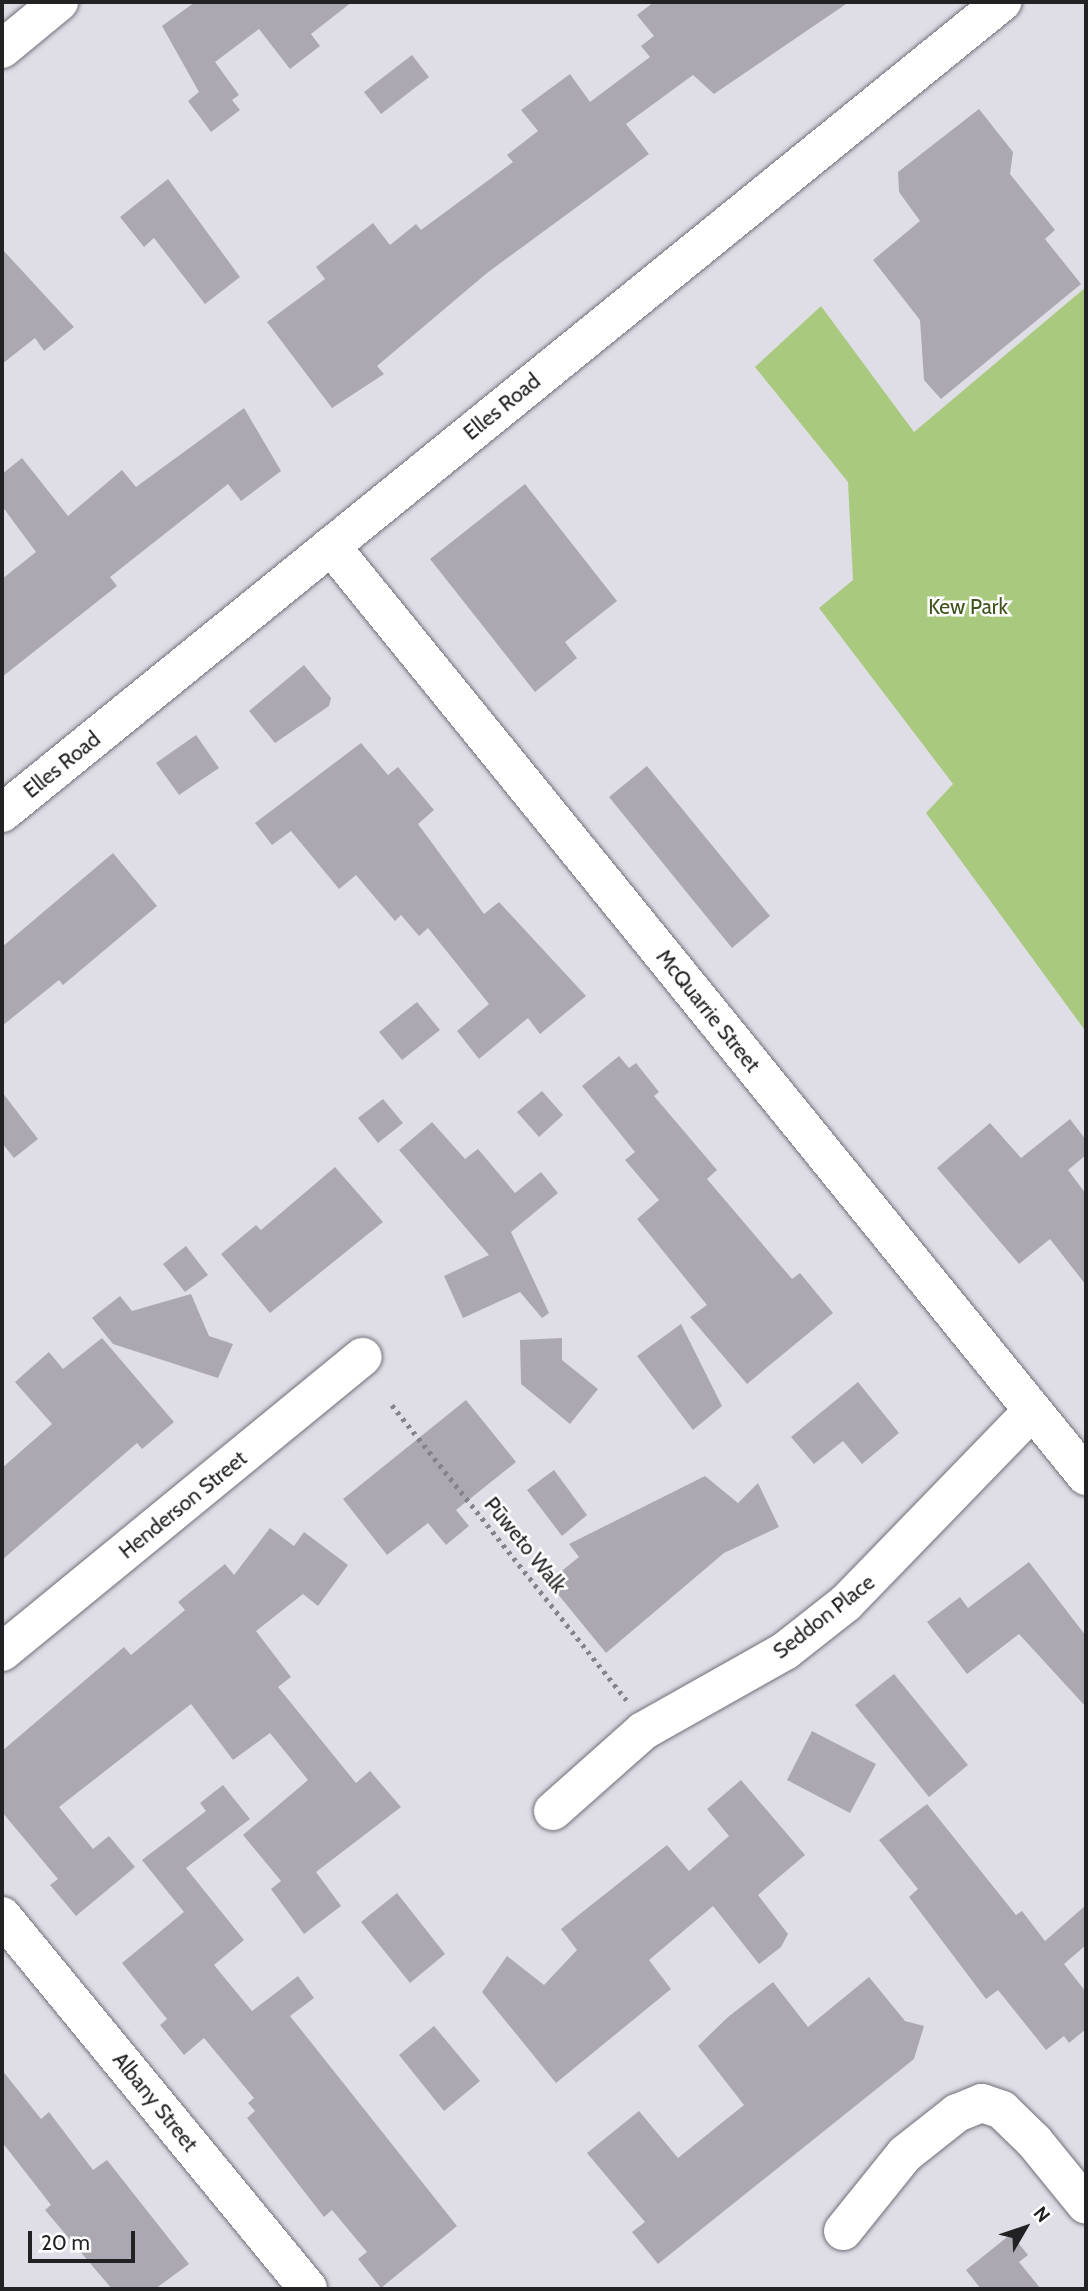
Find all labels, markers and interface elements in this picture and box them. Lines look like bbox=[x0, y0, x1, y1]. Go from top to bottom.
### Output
street label: Elles Road bbox=[459, 369, 545, 445]
park label: Kew Park bbox=[928, 594, 1008, 620]
street label: Elles Road bbox=[19, 727, 105, 803]
street label: McQuarrie Street bbox=[651, 945, 765, 1077]
street label: Henderson Street bbox=[114, 1446, 252, 1564]
street label: Pūweto Walk bbox=[479, 1492, 571, 1598]
street label: Seddon Place bbox=[768, 1570, 880, 1664]
street label: Albany Street bbox=[107, 2047, 203, 2157]
north arrow bbox=[990, 2193, 1060, 2263]
text: N bbox=[1029, 2202, 1055, 2227]
scale bar bbox=[32, 2218, 138, 2262]
text: 20 m bbox=[41, 2230, 90, 2255]

